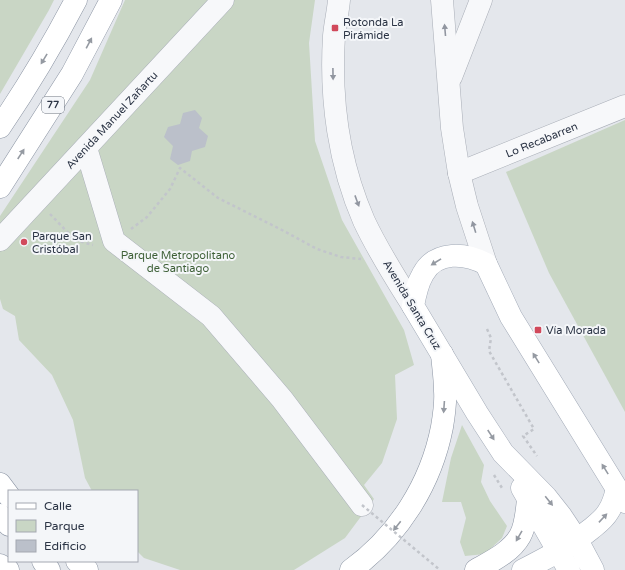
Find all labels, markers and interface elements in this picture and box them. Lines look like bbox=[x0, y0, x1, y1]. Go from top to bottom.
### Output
place label: Rotonda La Pirámide bbox=[343, 16, 404, 42]
marker: Rotonda La Pirámide bbox=[330, 23, 340, 33]
one-way arrow bbox=[441, 24, 448, 36]
one-way arrow bbox=[85, 37, 92, 49]
one-way arrow bbox=[40, 53, 47, 65]
street label: Avenida Manuel Zañartu bbox=[63, 68, 160, 171]
one-way arrow bbox=[330, 68, 337, 80]
road number: 77 bbox=[42, 97, 64, 113]
street label: Lo Recabarren bbox=[504, 119, 579, 160]
one-way arrow bbox=[17, 149, 25, 160]
one-way arrow bbox=[354, 195, 360, 207]
one-way arrow bbox=[471, 221, 477, 233]
place label: Parque San Cristóbal bbox=[32, 230, 92, 256]
marker: Parque San Cristóbal bbox=[19, 237, 29, 247]
park label: Parque Metropolitano de Santiago bbox=[121, 249, 236, 275]
street label: Avenida Santa Cruz bbox=[380, 258, 444, 352]
one-way arrow bbox=[430, 258, 442, 265]
place label: Vía Morada bbox=[546, 324, 606, 337]
marker: Vía Morada bbox=[533, 325, 543, 335]
one-way arrow bbox=[533, 352, 540, 364]
one-way arrow bbox=[441, 401, 448, 413]
one-way arrow bbox=[487, 430, 495, 440]
one-way arrow bbox=[601, 464, 609, 474]
legend bbox=[8, 490, 138, 562]
one-way arrow bbox=[545, 496, 553, 507]
text: Calle bbox=[44, 499, 72, 513]
one-way arrow bbox=[598, 514, 607, 523]
text: Parque bbox=[44, 519, 85, 533]
one-way arrow bbox=[393, 520, 401, 531]
one-way arrow bbox=[516, 530, 523, 542]
text: Edificio bbox=[44, 539, 86, 553]

